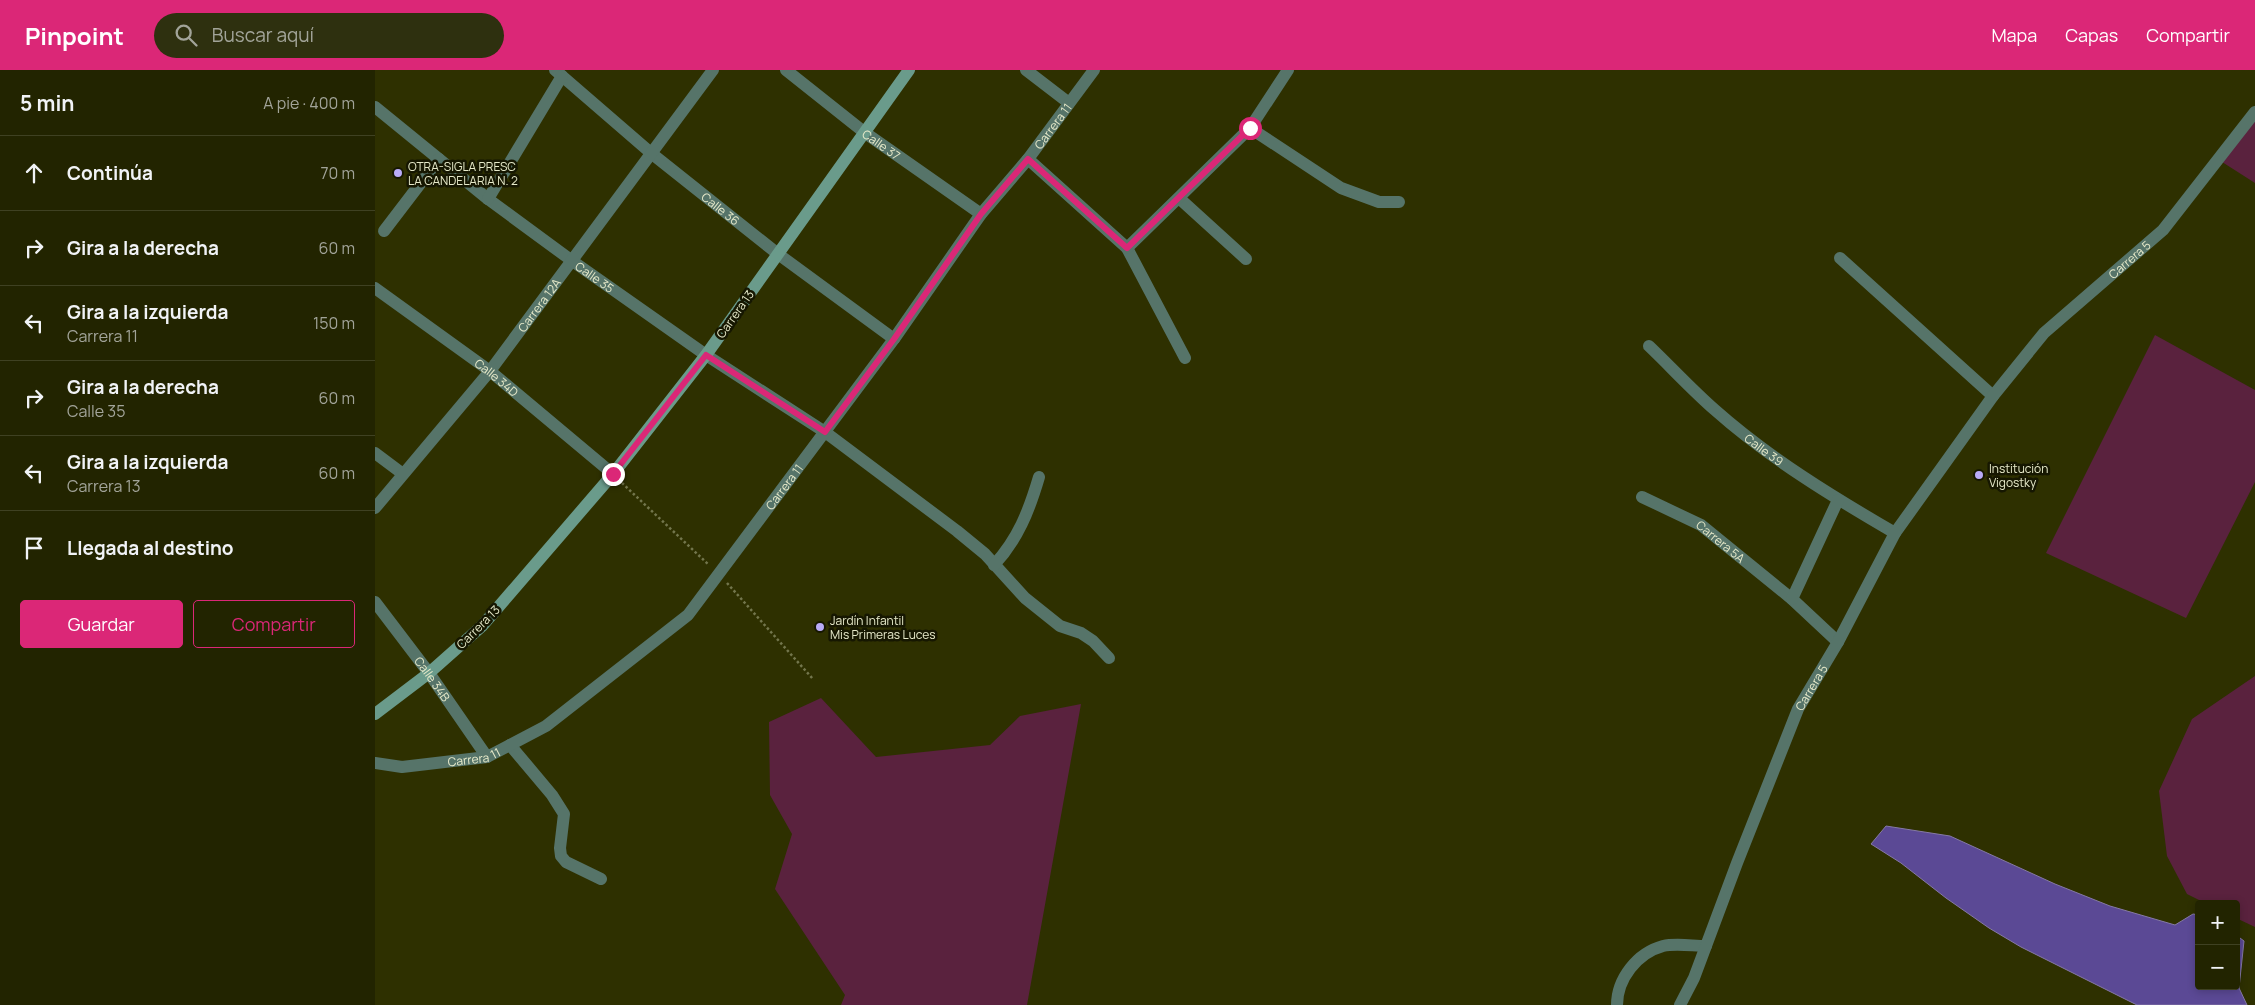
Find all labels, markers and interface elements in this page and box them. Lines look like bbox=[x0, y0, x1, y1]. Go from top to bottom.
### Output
search box bbox=[154, 13, 504, 58]
text: Pinpoint bbox=[25, 19, 124, 52]
icon: search bbox=[172, 21, 200, 49]
text: Buscar aquí bbox=[212, 22, 314, 48]
text: Mapa bbox=[1991, 23, 2037, 47]
text: Capas bbox=[2065, 23, 2118, 47]
text: Compartir bbox=[2146, 23, 2230, 47]
text: 5 min bbox=[20, 89, 74, 117]
text: A pie · 400 m bbox=[263, 92, 355, 114]
street label: Carrera 11 bbox=[1030, 99, 1075, 152]
route start bbox=[1239, 117, 1262, 140]
street label: Calle 37 bbox=[859, 125, 904, 164]
place label: OTRA-SIGLA PRESC LA CANDELARIA N. 2 bbox=[408, 158, 518, 189]
icon: ahead bbox=[20, 159, 48, 187]
text: Continúa bbox=[67, 160, 153, 186]
text: 70 m bbox=[320, 162, 355, 184]
marker: OTRA-SIGLA PRESC LA CANDELARIA N. 2 bbox=[392, 167, 404, 179]
street label: Calle 36 bbox=[698, 188, 743, 229]
icon: right bbox=[20, 234, 48, 262]
text: Gira a la derecha bbox=[67, 235, 219, 261]
street label: Carrera 5 bbox=[2104, 236, 2154, 282]
text: 60 m bbox=[319, 237, 355, 259]
street label: Calle 35 bbox=[572, 257, 618, 296]
street label: Carrera 12A bbox=[513, 274, 565, 335]
street label: Carrera 13 bbox=[712, 286, 758, 342]
text: Gira a la izquierda bbox=[67, 299, 228, 325]
icon: left bbox=[20, 309, 48, 337]
text: 150 m bbox=[313, 312, 355, 334]
text: Carrera 11 bbox=[67, 325, 138, 347]
street label: Calle 34D bbox=[471, 354, 522, 400]
text: Gira a la derecha bbox=[67, 374, 219, 400]
icon: right bbox=[20, 384, 48, 412]
text: 60 m bbox=[319, 387, 355, 409]
text: Calle 35 bbox=[67, 400, 125, 422]
street label: Calle 39 bbox=[1741, 429, 1787, 469]
text: Gira a la izquierda bbox=[67, 449, 228, 475]
icon: left bbox=[20, 459, 48, 487]
street label: Carrera 11 bbox=[761, 460, 807, 513]
place label: Institución Vigostky bbox=[1989, 460, 2048, 491]
text: 60 m bbox=[319, 462, 355, 484]
route end bbox=[602, 463, 625, 486]
marker: Institución Vigostky bbox=[1973, 469, 1985, 481]
text: Carrera 13 bbox=[67, 475, 141, 497]
street label: Carrera 5A bbox=[1693, 516, 1749, 567]
icon: arrive bbox=[20, 534, 48, 562]
text: Llegada al destino bbox=[67, 535, 234, 561]
button: Guardar bbox=[20, 600, 183, 648]
button: Compartir bbox=[193, 600, 355, 648]
street label: Carrera 13 bbox=[452, 601, 504, 653]
place label: Jardín Infantil Mis Primeras Luces bbox=[830, 612, 936, 643]
marker: Jardín Infantil Mis Primeras Luces bbox=[814, 621, 826, 633]
street label: Calle 34B bbox=[411, 653, 454, 705]
street label: Carrera 5 bbox=[1791, 661, 1831, 714]
street label: Carrera 11 bbox=[447, 743, 503, 770]
map controls bbox=[2195, 900, 2240, 990]
button: + bbox=[2195, 900, 2240, 945]
button: − bbox=[2195, 945, 2240, 990]

